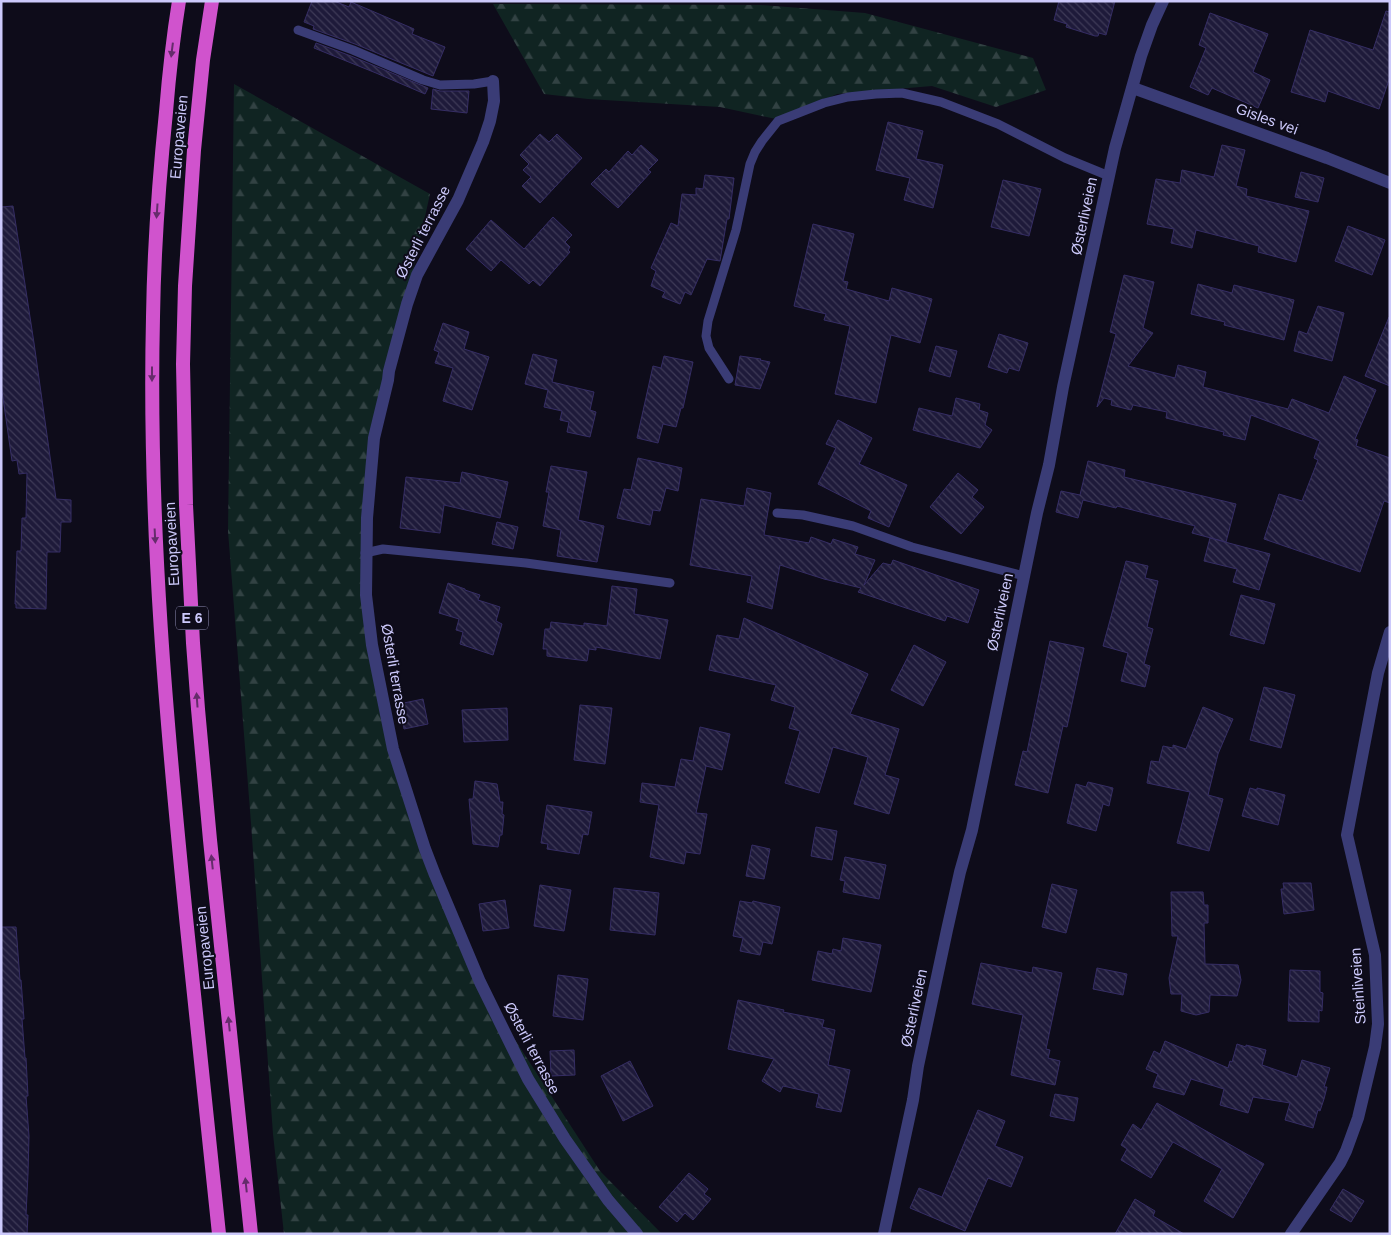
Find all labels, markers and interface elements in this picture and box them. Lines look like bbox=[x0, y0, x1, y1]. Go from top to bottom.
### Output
one-way arrow bbox=[168, 42, 176, 58]
street label: Europaveien bbox=[166, 94, 191, 180]
street label: Gisles vei bbox=[1234, 99, 1301, 138]
street label: Østerliveien bbox=[1067, 175, 1100, 256]
street label: Østerli terrasse bbox=[392, 183, 453, 281]
one-way arrow bbox=[153, 204, 161, 220]
one-way arrow bbox=[148, 366, 156, 382]
street label: Europaveien bbox=[161, 502, 182, 587]
one-way arrow bbox=[152, 528, 160, 544]
street label: Østerliveien bbox=[983, 571, 1016, 652]
road number: E 6 bbox=[176, 606, 208, 630]
street label: Østerli terrasse bbox=[378, 622, 413, 725]
one-way arrow bbox=[193, 692, 201, 708]
one-way arrow bbox=[208, 854, 216, 870]
street label: Europaveien bbox=[192, 905, 217, 991]
street label: Steinliveien bbox=[1346, 947, 1369, 1025]
street label: Østerliveien bbox=[897, 967, 930, 1048]
street label: Østerli terrasse bbox=[501, 999, 564, 1097]
one-way arrow bbox=[225, 1015, 233, 1031]
one-way arrow bbox=[241, 1177, 249, 1193]

